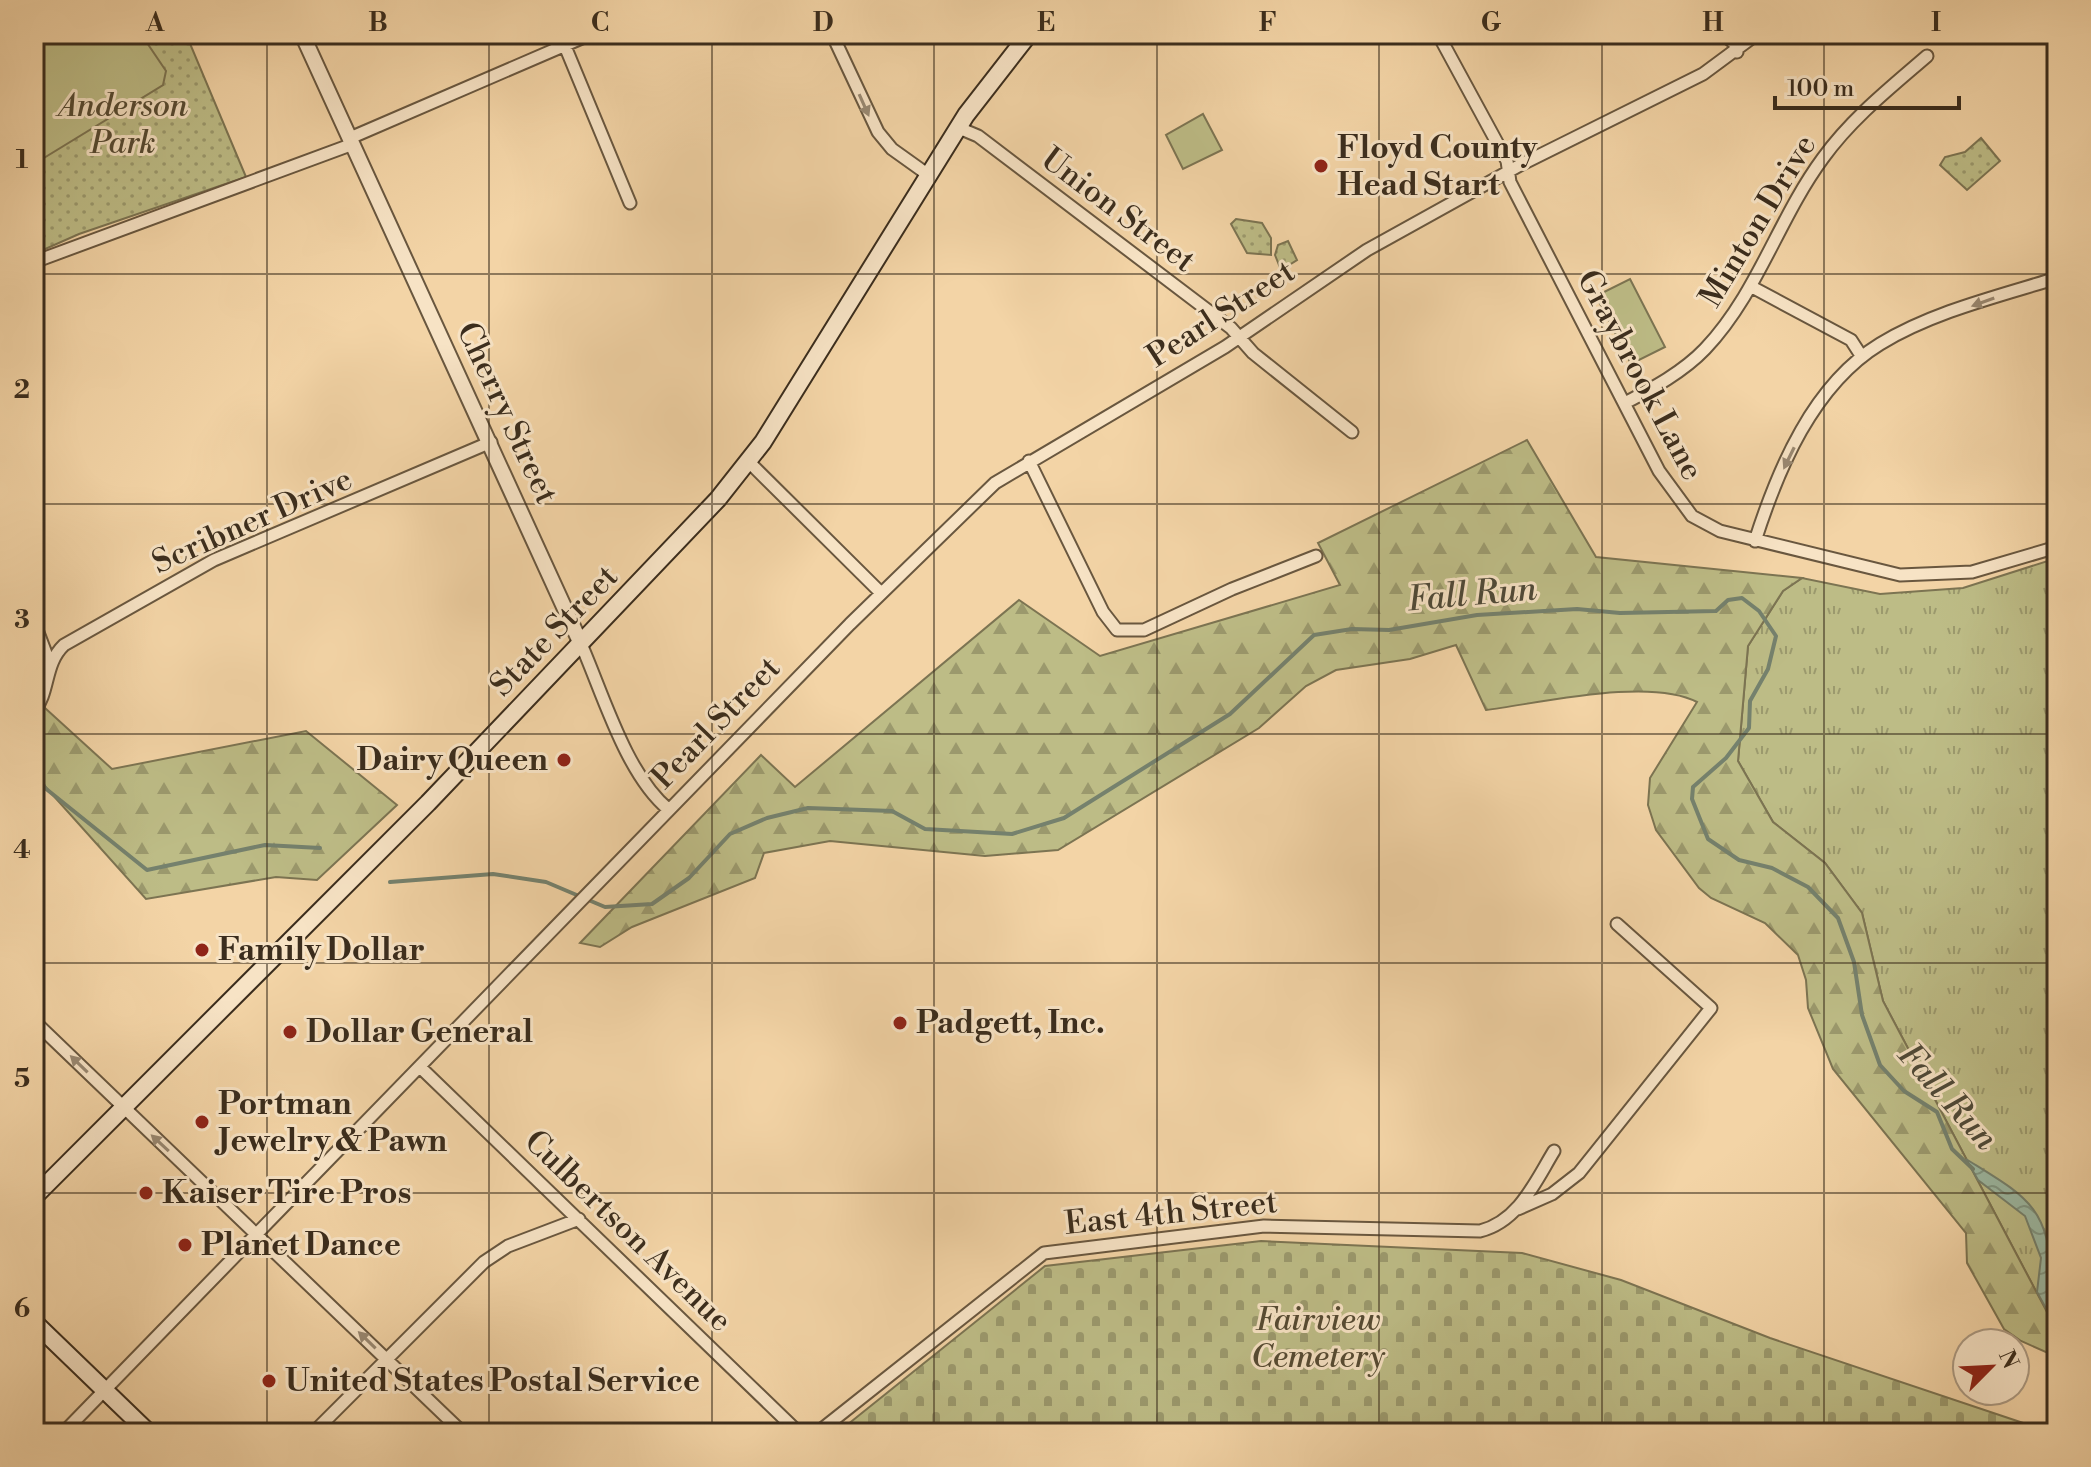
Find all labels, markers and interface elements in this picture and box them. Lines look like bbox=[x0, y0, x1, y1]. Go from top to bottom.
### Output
text: A bbox=[145, 7, 165, 39]
text: B bbox=[368, 7, 388, 39]
text: C bbox=[591, 7, 609, 39]
text: D bbox=[813, 7, 833, 39]
text: E bbox=[1037, 7, 1055, 39]
text: F bbox=[1259, 7, 1277, 39]
text: G bbox=[1481, 7, 1502, 39]
text: H bbox=[1702, 7, 1724, 39]
text: I bbox=[1931, 7, 1941, 39]
scale bar bbox=[1775, 60, 1959, 110]
text: 100 m bbox=[1787, 74, 1854, 104]
park label: Anderson Park bbox=[55, 86, 189, 163]
one-way arrow bbox=[857, 93, 871, 117]
place label: Floyd County Head Start bbox=[1337, 128, 1538, 205]
street label: Minton Drive bbox=[1691, 128, 1825, 314]
street label: Union Street bbox=[1033, 139, 1203, 281]
text: 1 bbox=[16, 144, 29, 176]
marker: Floyd County Head Start bbox=[1312, 157, 1330, 175]
street label: Pearl Street bbox=[1139, 251, 1303, 377]
street label: Graybrook Lane bbox=[1568, 263, 1712, 487]
one-way arrow bbox=[1971, 297, 1995, 309]
street label: Cherry Street bbox=[448, 316, 566, 510]
text: 2 bbox=[14, 374, 30, 406]
one-way arrow bbox=[1782, 447, 1796, 470]
street label: Scribner Drive bbox=[146, 459, 358, 583]
street label: State Street bbox=[482, 557, 626, 705]
water label: Fall Run bbox=[1406, 568, 1539, 622]
text: 3 bbox=[14, 604, 30, 636]
street label: Pearl Street bbox=[643, 649, 789, 797]
place label: Dairy Queen bbox=[357, 740, 548, 780]
marker: Dairy Queen bbox=[555, 751, 573, 769]
text: 4 bbox=[13, 834, 31, 866]
place label: Family Dollar bbox=[218, 930, 425, 970]
marker: Family Dollar bbox=[193, 941, 211, 959]
place label: Padgett, Inc. bbox=[916, 1003, 1105, 1043]
place label: Dollar General bbox=[306, 1012, 534, 1052]
marker: Padgett, Inc. bbox=[891, 1014, 909, 1032]
marker: Dollar General bbox=[281, 1023, 299, 1041]
water label: Fall Run bbox=[1888, 1035, 2007, 1160]
one-way arrow bbox=[69, 1056, 88, 1074]
text: 5 bbox=[14, 1063, 30, 1095]
place label: Portman Jewelry & Pawn bbox=[214, 1084, 448, 1161]
marker: Portman Jewelry & Pawn bbox=[193, 1113, 211, 1131]
street label: Culbertson Avenue bbox=[516, 1122, 740, 1340]
one-way arrow bbox=[151, 1134, 170, 1152]
place label: Kaiser Tire Pros bbox=[162, 1173, 411, 1213]
street label: East 4th Street bbox=[1063, 1182, 1279, 1244]
marker: Kaiser Tire Pros bbox=[137, 1184, 155, 1202]
place label: Planet Dance bbox=[201, 1225, 401, 1265]
marker: Planet Dance bbox=[176, 1236, 194, 1254]
text: 6 bbox=[14, 1293, 30, 1325]
park label: Fairview Cemetery bbox=[1251, 1300, 1386, 1377]
north arrow bbox=[1951, 1327, 2031, 1407]
one-way arrow bbox=[358, 1331, 377, 1350]
text: N bbox=[1992, 1346, 2024, 1373]
place label: United States Postal Service bbox=[285, 1361, 700, 1401]
marker: United States Postal Service bbox=[260, 1372, 278, 1390]

